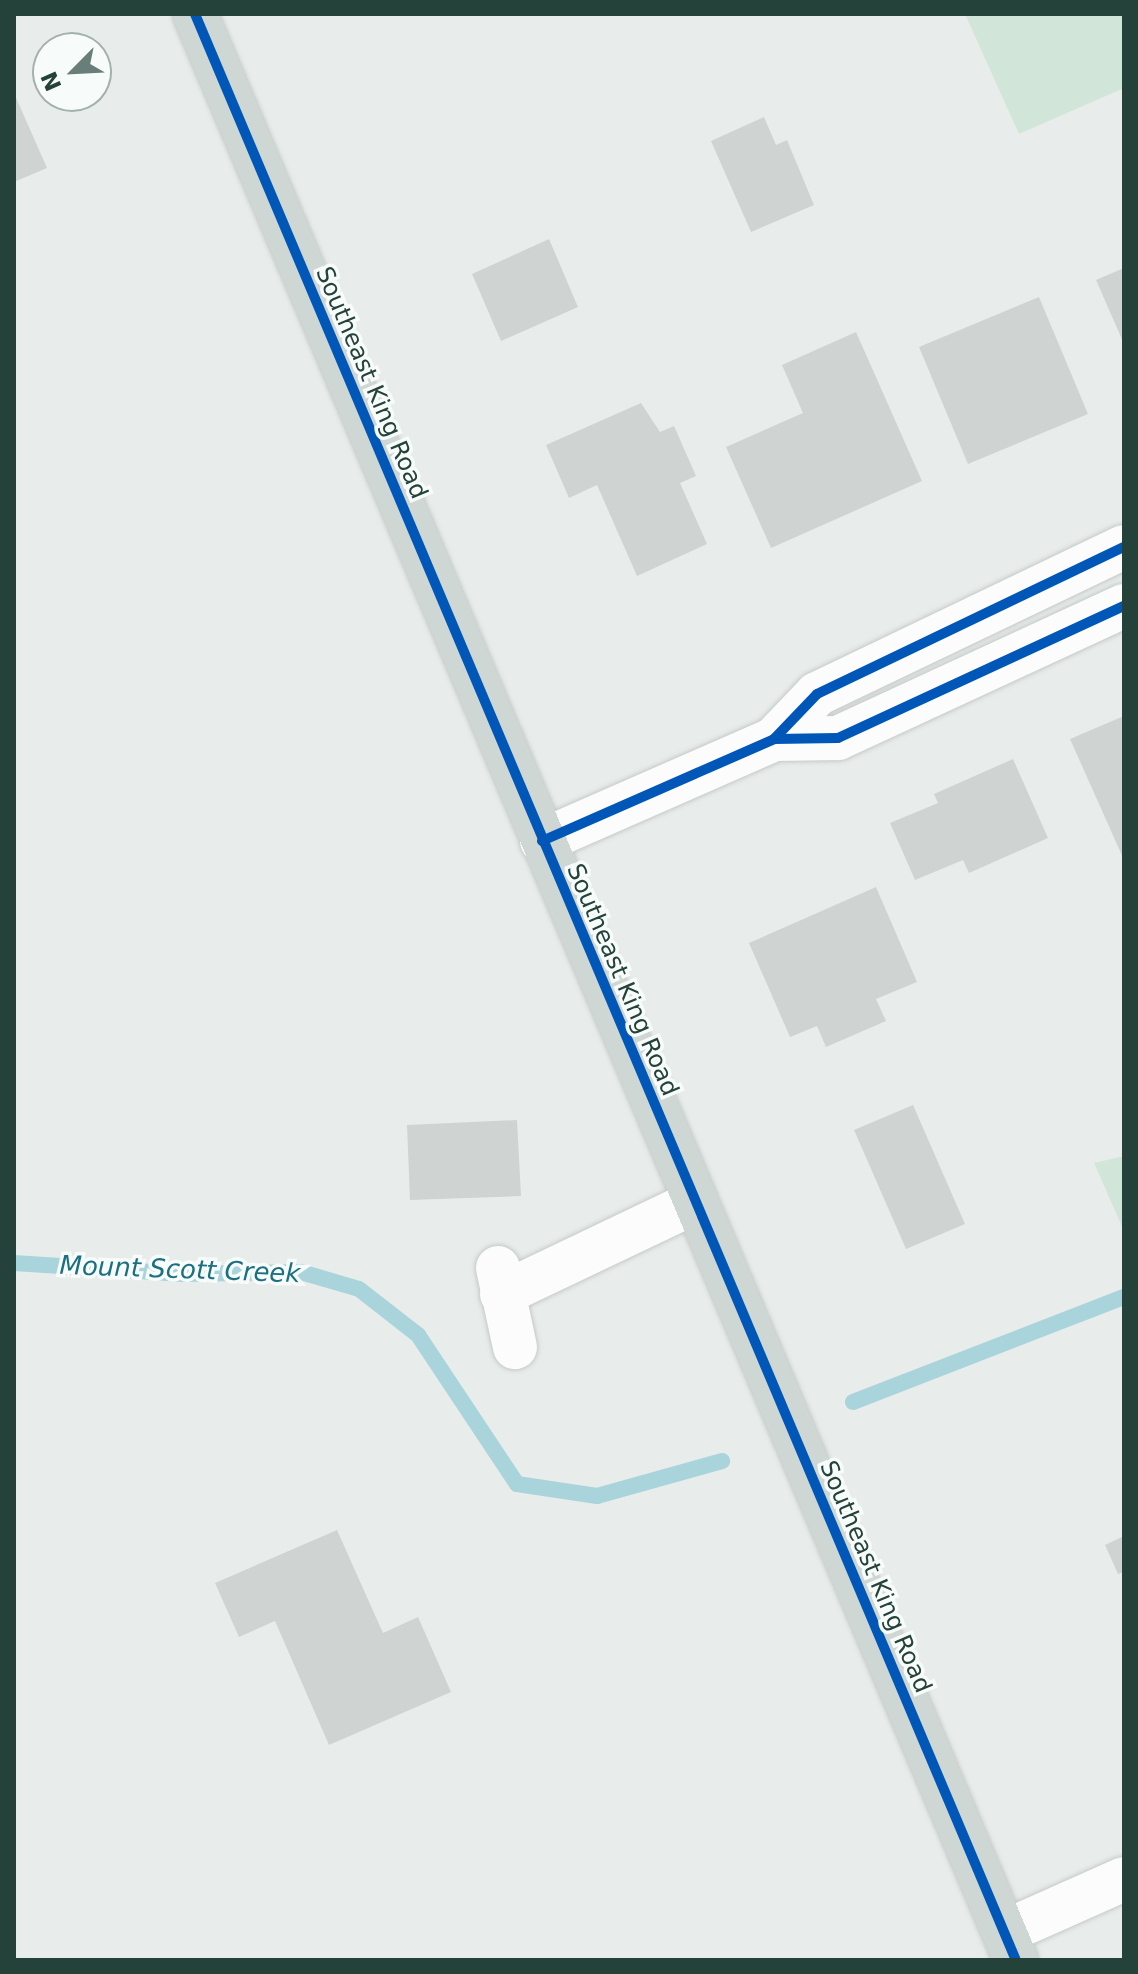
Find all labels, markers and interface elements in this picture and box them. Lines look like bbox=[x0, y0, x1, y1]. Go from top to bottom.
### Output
north arrow bbox=[32, 32, 112, 112]
text: N bbox=[36, 68, 67, 95]
street label: Southeast King Road bbox=[309, 263, 433, 503]
street label: Southeast King Road bbox=[560, 860, 684, 1100]
water label: Mount Scott Creek bbox=[59, 1250, 301, 1290]
street label: Southeast King Road bbox=[813, 1457, 937, 1697]

